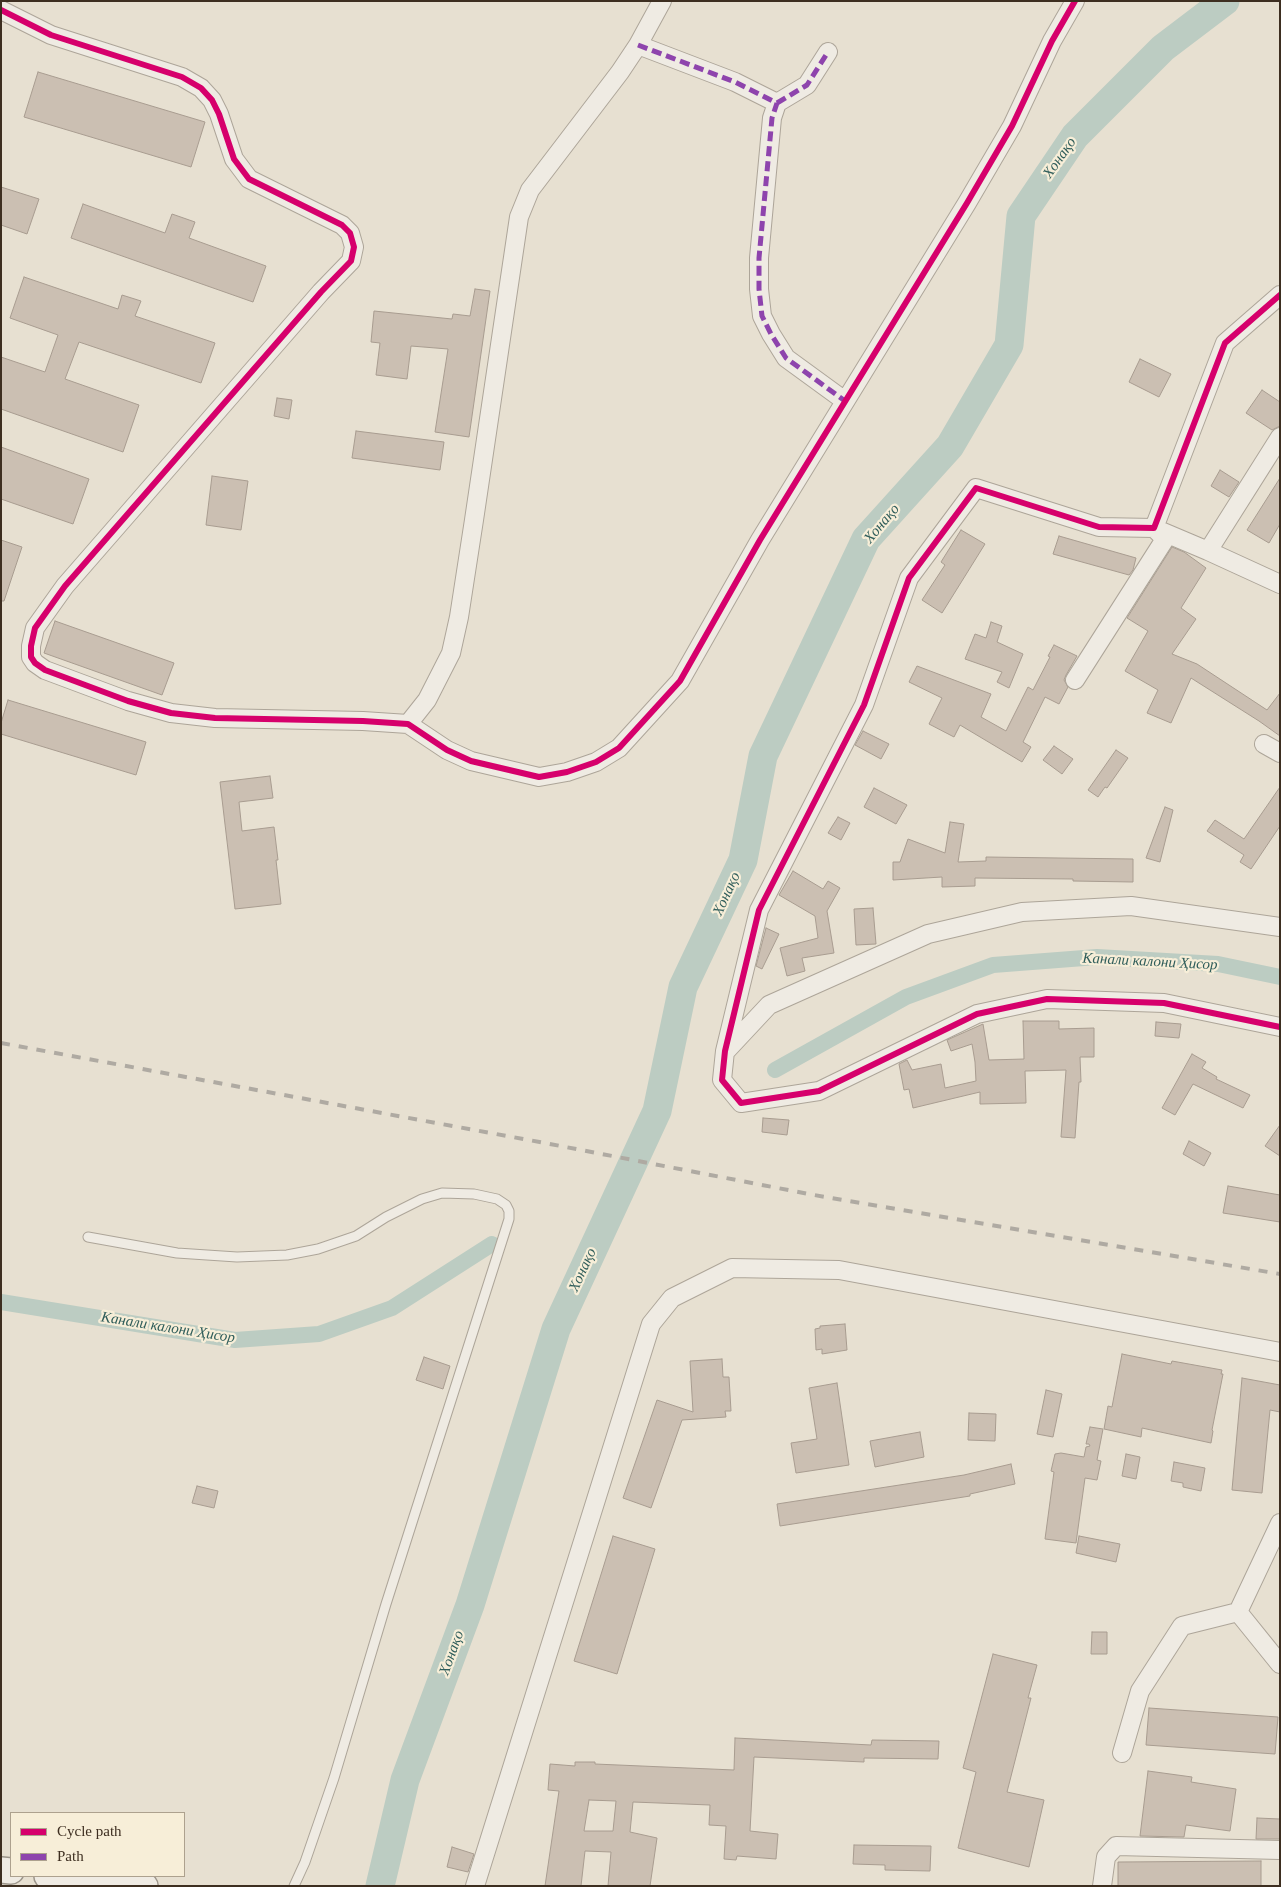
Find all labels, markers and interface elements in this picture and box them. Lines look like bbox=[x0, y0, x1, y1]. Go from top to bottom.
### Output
water label: Хонақо bbox=[1039, 134, 1081, 182]
water label: Хонақо bbox=[860, 501, 904, 547]
water label: Хонақо bbox=[709, 869, 745, 919]
water label: Канали калони Ҳисор bbox=[1082, 949, 1218, 975]
water label: Хонақо bbox=[565, 1245, 601, 1295]
water label: Канали калони Ҳисор bbox=[100, 1309, 236, 1347]
water label: Хонақо bbox=[436, 1628, 468, 1678]
legend bbox=[10, 1812, 185, 1877]
text: Cycle path bbox=[57, 1823, 122, 1839]
text: Path bbox=[57, 1848, 84, 1864]

